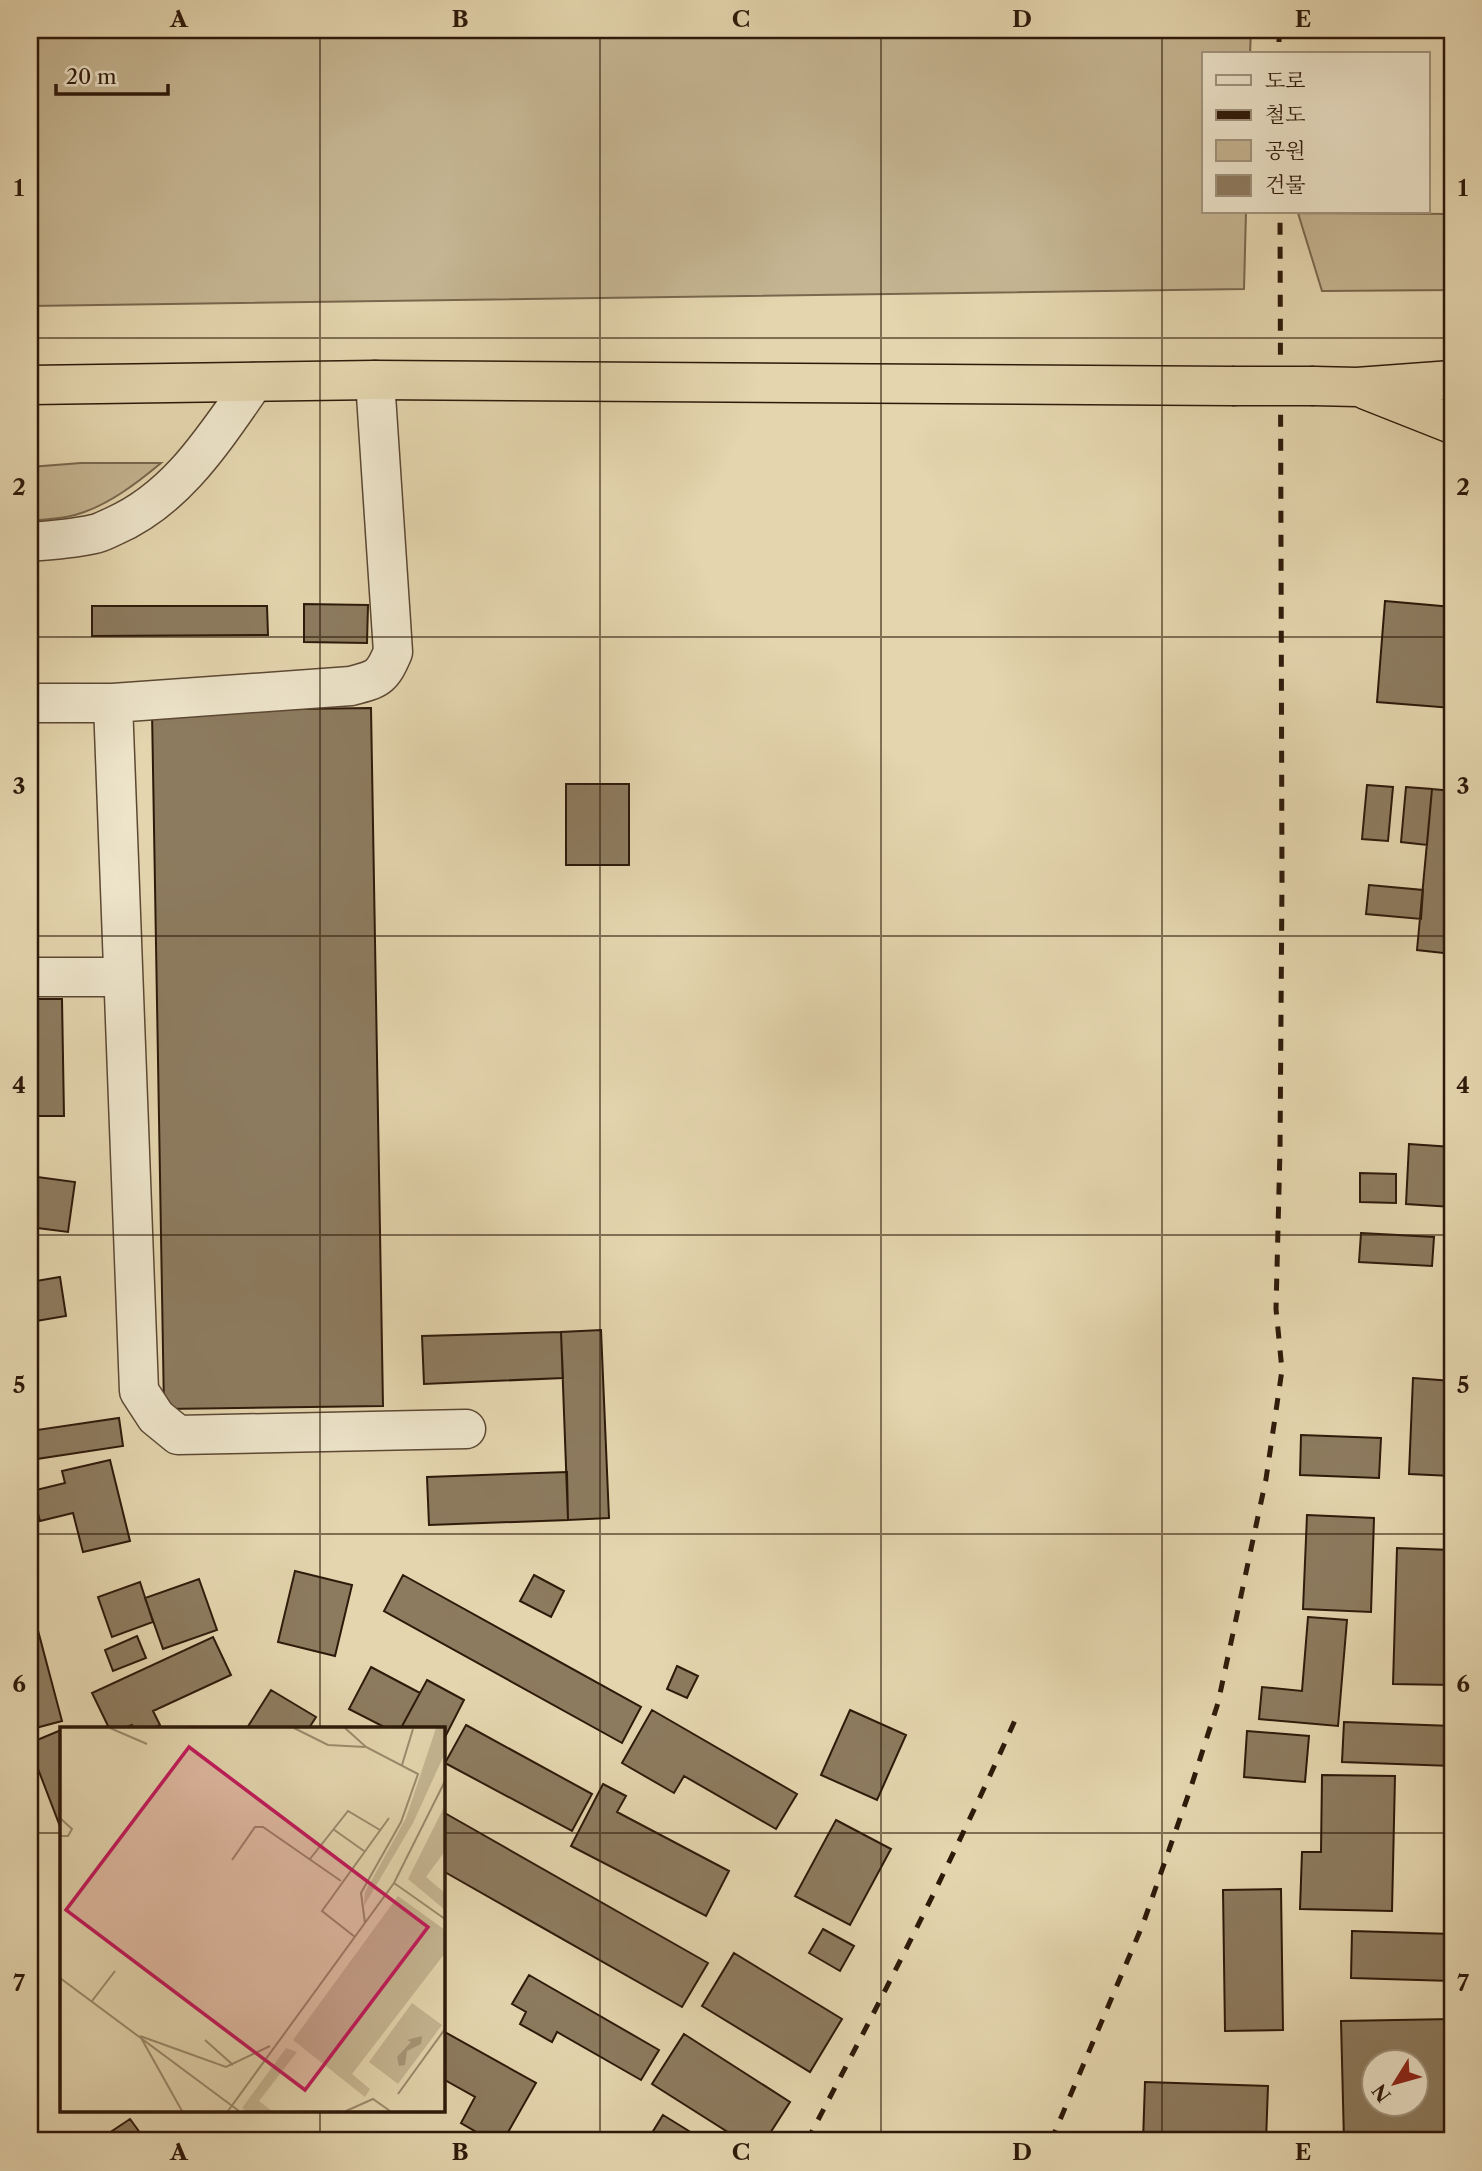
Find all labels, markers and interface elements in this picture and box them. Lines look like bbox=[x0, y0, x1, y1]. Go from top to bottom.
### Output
text: A bbox=[169, 5, 189, 33]
text: B bbox=[451, 5, 469, 33]
text: C bbox=[732, 5, 750, 33]
text: D bbox=[1012, 5, 1032, 33]
text: E bbox=[1295, 5, 1311, 33]
scale bar bbox=[56, 52, 168, 96]
legend bbox=[1202, 52, 1430, 214]
text: 20 m bbox=[66, 64, 117, 89]
text: 도로 bbox=[1265, 68, 1306, 93]
text: 철도 bbox=[1265, 102, 1306, 127]
text: 공원 bbox=[1265, 138, 1306, 163]
text: 건물 bbox=[1265, 172, 1306, 197]
text: 1 bbox=[14, 174, 25, 202]
text: 1 bbox=[1458, 174, 1469, 202]
text: 2 bbox=[12, 473, 26, 501]
text: 2 bbox=[1456, 473, 1470, 501]
text: 3 bbox=[13, 772, 26, 800]
text: 3 bbox=[1457, 772, 1470, 800]
text: 4 bbox=[12, 1071, 26, 1099]
text: 4 bbox=[1456, 1071, 1470, 1099]
text: 5 bbox=[13, 1371, 25, 1399]
text: 5 bbox=[1457, 1371, 1469, 1399]
text: 6 bbox=[12, 1670, 26, 1698]
text: 6 bbox=[1456, 1670, 1470, 1698]
inset map bbox=[60, 1727, 444, 2112]
text: 7 bbox=[13, 1969, 25, 1997]
text: 7 bbox=[1457, 1969, 1469, 1997]
north arrow bbox=[1360, 2048, 1430, 2118]
text: N bbox=[1368, 2079, 1396, 2106]
text: A bbox=[169, 2138, 189, 2166]
text: B bbox=[451, 2138, 469, 2166]
text: C bbox=[732, 2138, 750, 2166]
text: D bbox=[1012, 2138, 1032, 2166]
text: E bbox=[1295, 2138, 1311, 2166]

